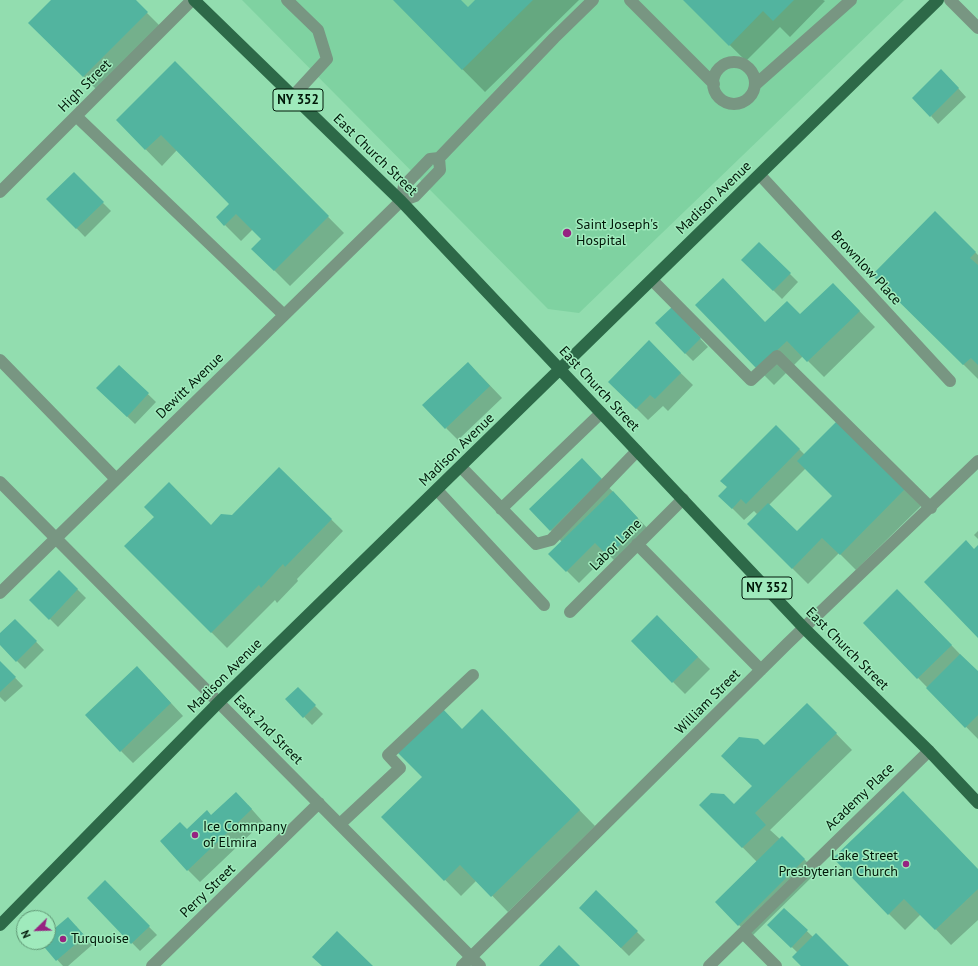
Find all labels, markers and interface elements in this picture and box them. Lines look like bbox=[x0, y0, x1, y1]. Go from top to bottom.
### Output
street label: High Street bbox=[55, 56, 115, 116]
road number: NY 352 bbox=[273, 89, 323, 111]
street label: East Church Street bbox=[330, 111, 420, 199]
street label: Madison Avenue bbox=[673, 158, 755, 238]
place label: Saint Joseph's Hospital bbox=[576, 217, 658, 250]
marker: Saint Joseph's Hospital bbox=[561, 227, 573, 239]
street label: Brownlow Place bbox=[827, 227, 905, 309]
street label: East Church Street bbox=[555, 343, 643, 435]
street label: Dewitt Avenue bbox=[153, 350, 227, 422]
street label: Madison Avenue bbox=[416, 410, 498, 490]
street label: Labor Lane bbox=[587, 516, 645, 574]
road number: NY 352 bbox=[742, 577, 792, 599]
street label: East Church Street bbox=[802, 604, 892, 694]
street label: Madison Avenue bbox=[184, 635, 266, 717]
street label: William Street bbox=[672, 666, 744, 738]
street label: East 2nd Street bbox=[230, 692, 306, 768]
street label: Academy Place bbox=[822, 760, 898, 834]
place label: Ice Comnpany of Elmira bbox=[203, 819, 287, 852]
marker: Ice Comnpany of Elmira bbox=[190, 830, 200, 840]
place label: Lake Street Presbyterian Church bbox=[778, 848, 898, 880]
marker: Lake Street Presbyterian Church bbox=[901, 859, 911, 869]
street label: Perry Street bbox=[177, 861, 239, 921]
north arrow bbox=[16, 910, 56, 950]
text: N bbox=[18, 928, 34, 940]
place label: Turquoise bbox=[71, 931, 129, 947]
marker: Turquoise bbox=[58, 934, 68, 944]

